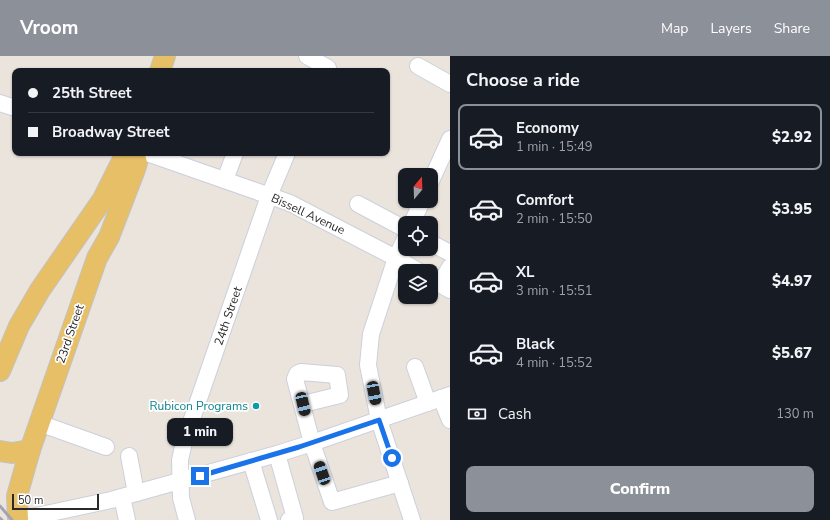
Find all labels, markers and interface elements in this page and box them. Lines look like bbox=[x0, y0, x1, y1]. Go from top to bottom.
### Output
text: Vroom bbox=[20, 15, 78, 41]
text: Map bbox=[661, 19, 688, 38]
text: Layers bbox=[710, 19, 752, 38]
text: Share bbox=[774, 19, 810, 38]
text: Choose a ride bbox=[466, 68, 580, 92]
text: 25th Street bbox=[52, 83, 132, 103]
text: Economy bbox=[516, 118, 579, 138]
icon: car bbox=[468, 119, 504, 155]
text: Broadway Street bbox=[52, 122, 170, 142]
text: $2.92 bbox=[772, 127, 812, 147]
text: 1 min · 15:49 bbox=[516, 138, 592, 156]
north arrow bbox=[398, 168, 438, 208]
map controls bbox=[398, 168, 438, 304]
street label: Bissell Avenue bbox=[268, 190, 348, 238]
text: Comfort bbox=[516, 190, 573, 210]
icon: car bbox=[468, 191, 504, 227]
text: $3.95 bbox=[772, 199, 812, 219]
text: 2 min · 15:50 bbox=[516, 210, 592, 228]
button: locate bbox=[398, 216, 438, 256]
text: XL bbox=[516, 262, 535, 282]
icon: car bbox=[468, 263, 504, 299]
button: layers bbox=[398, 264, 438, 304]
text: $4.97 bbox=[772, 271, 812, 291]
text: 3 min · 15:51 bbox=[516, 282, 592, 300]
street label: 24th Street bbox=[210, 284, 246, 348]
street label: 23rd Street bbox=[52, 302, 88, 366]
text: Black bbox=[516, 334, 554, 354]
icon: car bbox=[468, 335, 504, 371]
text: $5.67 bbox=[772, 343, 812, 363]
text: 4 min · 15:52 bbox=[516, 354, 592, 372]
car bbox=[366, 380, 382, 406]
car bbox=[294, 391, 312, 417]
place label: Rubicon Programs bbox=[149, 398, 248, 414]
marker: Rubicon Programs bbox=[251, 401, 261, 411]
icon: cash bbox=[466, 403, 488, 425]
text: Cash bbox=[498, 404, 532, 424]
text: 130 m bbox=[776, 405, 814, 423]
callout: 1 min bbox=[167, 418, 233, 446]
text: 1 min bbox=[183, 423, 217, 441]
route start bbox=[383, 449, 401, 467]
car bbox=[312, 460, 332, 486]
button: Confirm bbox=[466, 466, 814, 512]
route end bbox=[191, 467, 209, 485]
scale bar bbox=[12, 492, 99, 511]
text: 50 m bbox=[18, 493, 43, 508]

